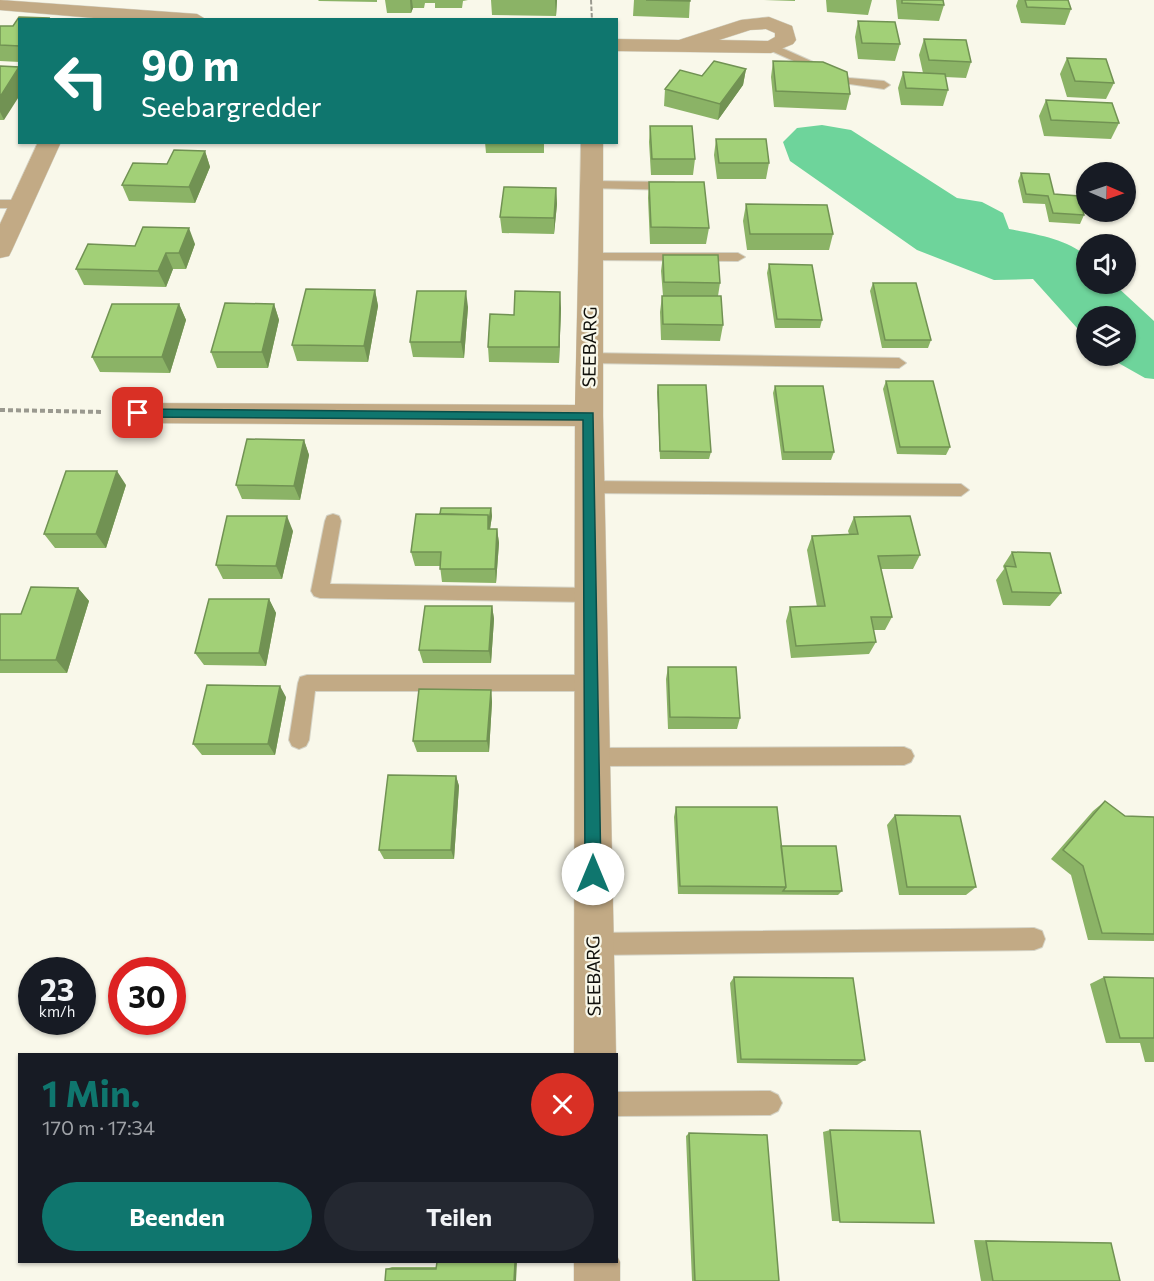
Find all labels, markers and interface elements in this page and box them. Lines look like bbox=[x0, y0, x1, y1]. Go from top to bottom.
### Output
text: 90 m bbox=[141, 38, 240, 90]
icon: left bbox=[42, 42, 120, 120]
text: Seebargredder bbox=[141, 90, 322, 123]
north arrow bbox=[1076, 162, 1136, 222]
map controls bbox=[1076, 162, 1136, 366]
button: sound bbox=[1076, 234, 1136, 294]
street label: SEEBARG bbox=[577, 306, 601, 388]
button: layers bbox=[1076, 306, 1136, 366]
pin bbox=[112, 387, 163, 438]
icon: arrive bbox=[121, 396, 154, 429]
position arrow bbox=[561, 842, 625, 906]
street label: SEEBARG bbox=[581, 935, 605, 1017]
speed limit sign: 30 bbox=[108, 957, 186, 1035]
text: 23 bbox=[40, 970, 74, 1007]
text: km/h bbox=[39, 1002, 75, 1020]
text: 1 Min. bbox=[42, 1070, 140, 1114]
button: close bbox=[531, 1073, 594, 1136]
text: 170 m · 17:34 bbox=[42, 1115, 155, 1139]
button: Beenden bbox=[42, 1182, 312, 1251]
button: Teilen bbox=[324, 1182, 594, 1251]

